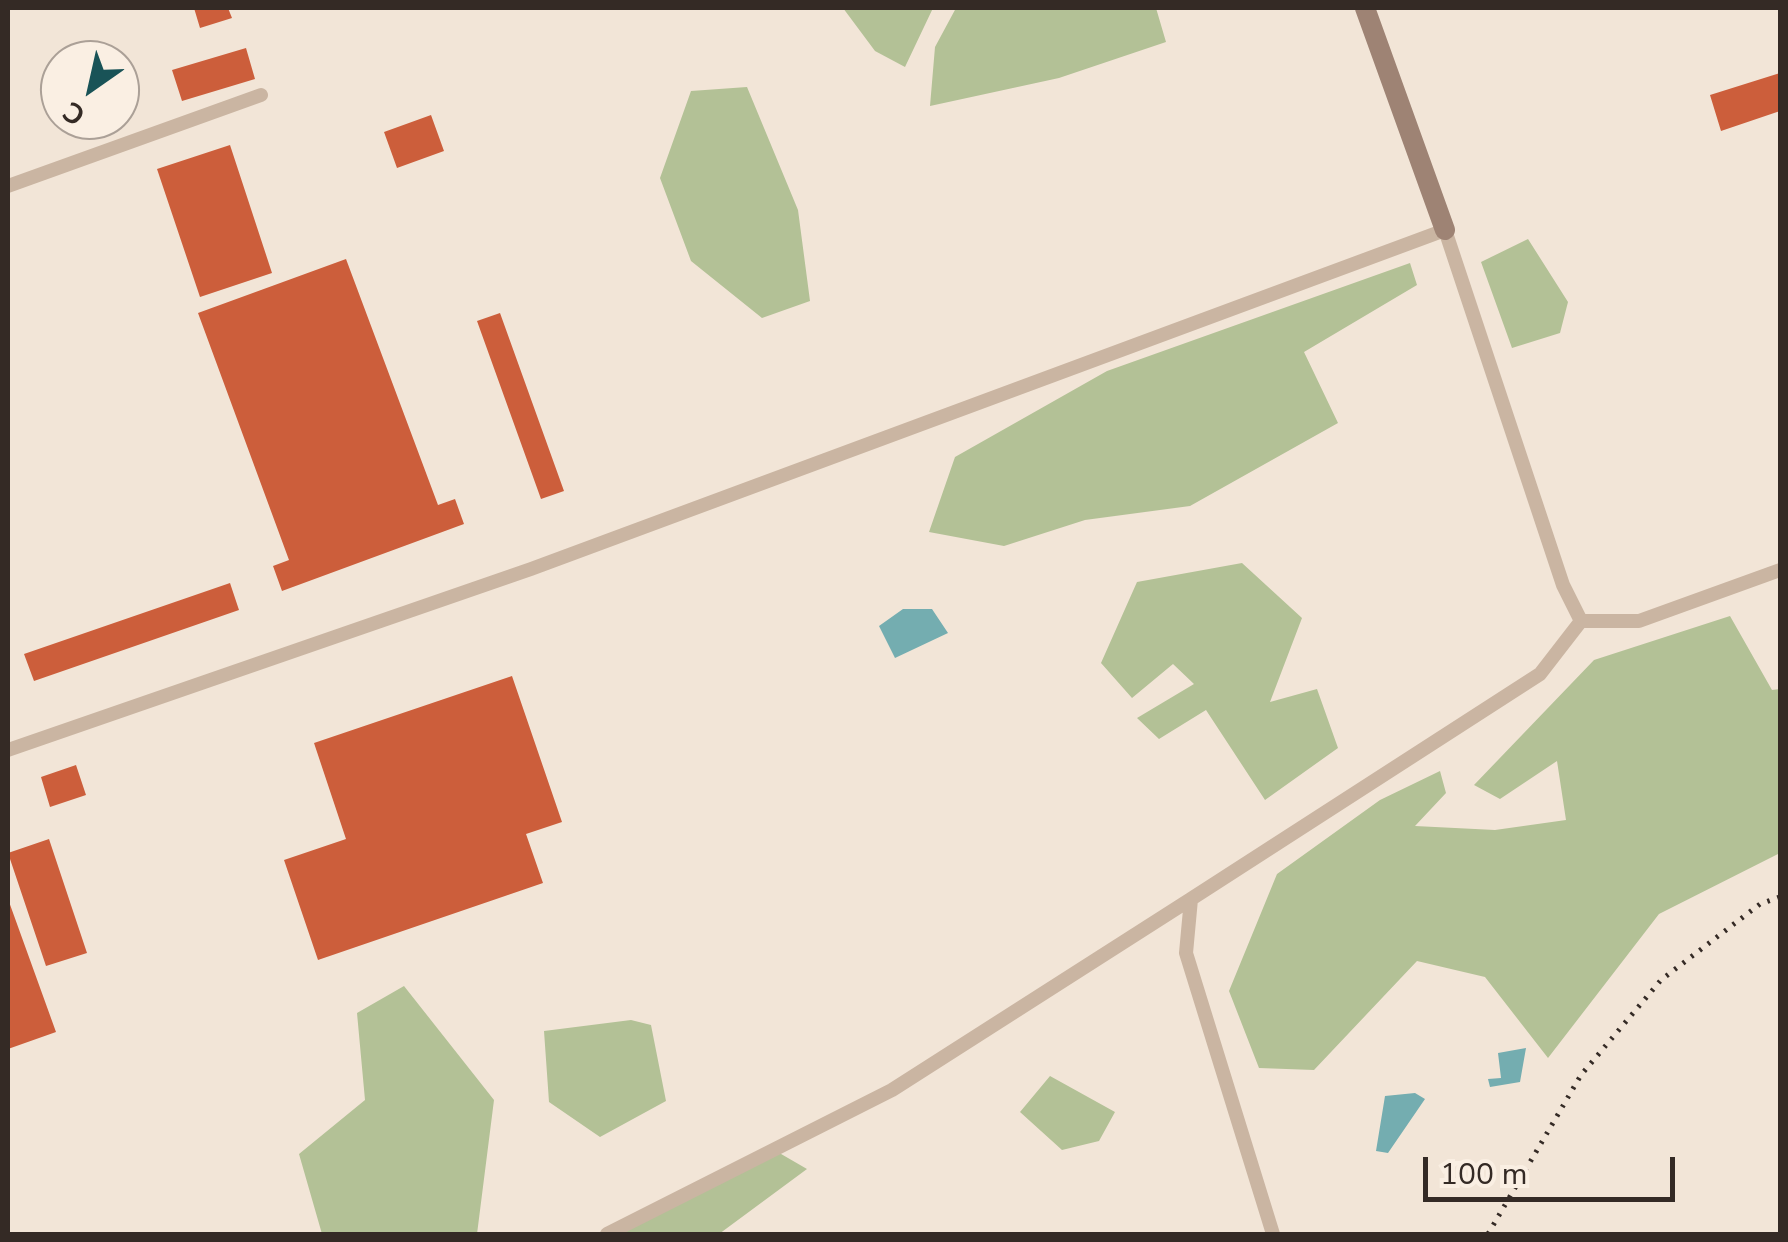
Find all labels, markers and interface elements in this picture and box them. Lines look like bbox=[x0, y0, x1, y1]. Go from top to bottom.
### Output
north arrow bbox=[40, 40, 140, 140]
text: С bbox=[56, 92, 93, 134]
scale bar bbox=[1428, 1137, 1680, 1199]
text: 100 m bbox=[1440, 1154, 1527, 1195]

